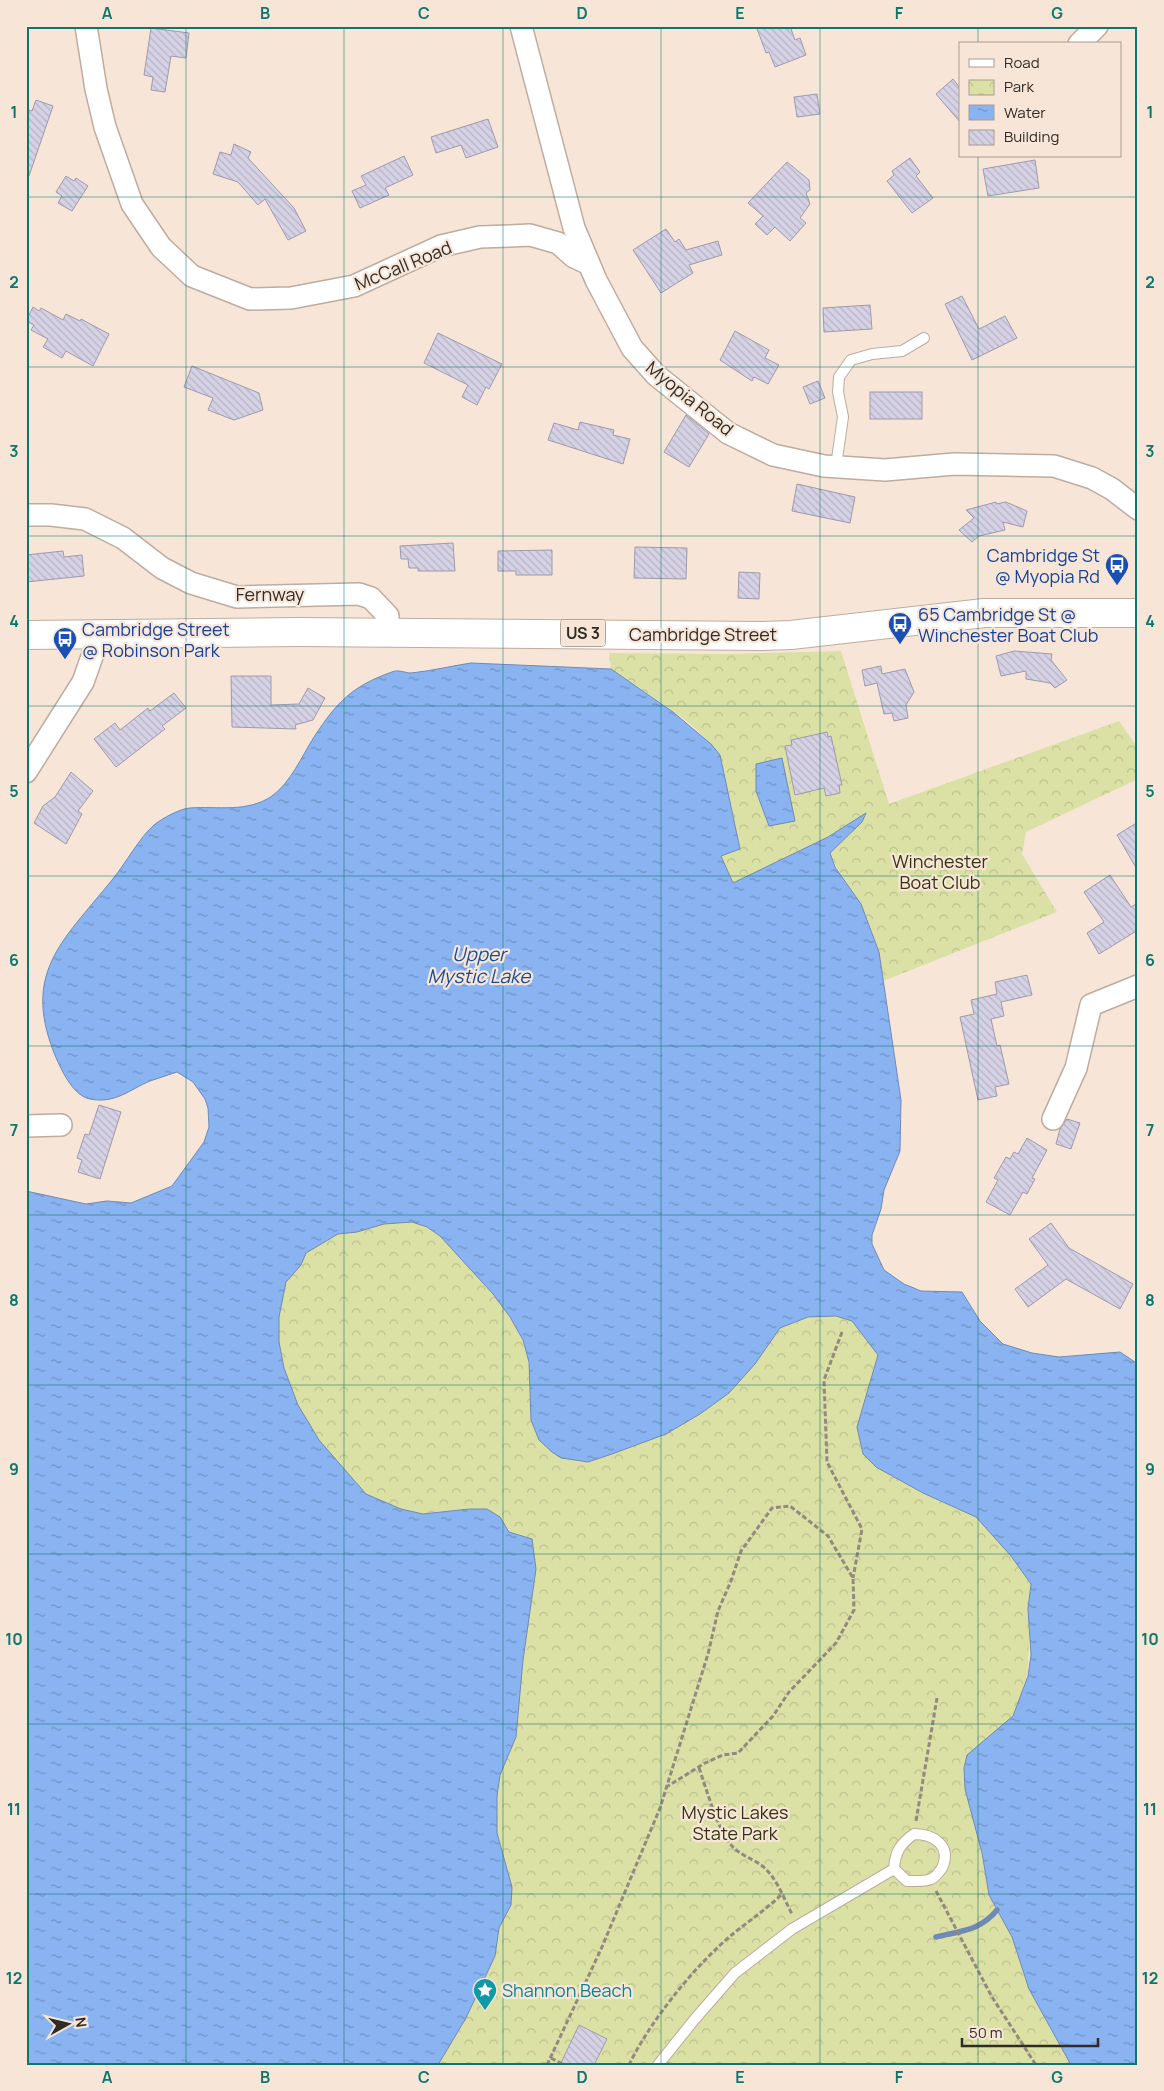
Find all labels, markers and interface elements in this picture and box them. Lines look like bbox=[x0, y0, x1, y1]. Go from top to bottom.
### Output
text: A bbox=[102, 2, 113, 24]
text: B bbox=[260, 2, 270, 24]
text: C bbox=[418, 2, 430, 24]
text: D bbox=[576, 2, 588, 24]
text: E bbox=[735, 2, 745, 24]
text: F bbox=[895, 2, 904, 24]
text: G bbox=[1051, 2, 1063, 24]
legend bbox=[959, 42, 1122, 158]
text: Road bbox=[1004, 52, 1040, 73]
text: Park bbox=[1004, 76, 1034, 97]
text: 1 bbox=[10, 101, 18, 123]
text: 1 bbox=[1146, 101, 1154, 123]
text: Water bbox=[1004, 102, 1046, 123]
text: Building bbox=[1004, 126, 1059, 147]
street label: McCall Road bbox=[351, 235, 455, 295]
text: 2 bbox=[9, 271, 19, 293]
text: 2 bbox=[1145, 271, 1155, 293]
street label: Myopia Road bbox=[641, 355, 739, 441]
text: 3 bbox=[9, 440, 19, 462]
text: 3 bbox=[1145, 440, 1155, 462]
place label: Cambridge St @ Myopia Rd bbox=[987, 543, 1100, 588]
bus stop icon: Cambridge St @ Myopia Rd bbox=[1104, 552, 1130, 586]
street label: Fernway bbox=[236, 582, 305, 606]
place label: 65 Cambridge St @ Winchester Boat Club bbox=[918, 602, 1098, 647]
text: 4 bbox=[9, 610, 19, 632]
text: 4 bbox=[1145, 610, 1155, 632]
bus stop icon: 65 Cambridge St @ Winchester Boat Club bbox=[887, 611, 913, 645]
place label: Cambridge Street @ Robinson Park bbox=[82, 617, 230, 662]
road number: US 3 bbox=[560, 620, 606, 646]
street label: Cambridge Street bbox=[629, 622, 777, 646]
bus stop icon: Cambridge Street @ Robinson Park bbox=[52, 626, 78, 660]
text: 5 bbox=[9, 780, 19, 802]
text: 5 bbox=[1145, 780, 1155, 802]
park label: Winchester Boat Club bbox=[892, 849, 988, 894]
water label: Upper Mystic Lake bbox=[428, 941, 532, 989]
text: 6 bbox=[9, 949, 19, 971]
text: 6 bbox=[1145, 949, 1155, 971]
text: 7 bbox=[10, 1119, 18, 1141]
text: 7 bbox=[1146, 1119, 1154, 1141]
text: 8 bbox=[9, 1289, 19, 1311]
text: 8 bbox=[1145, 1289, 1155, 1311]
text: 9 bbox=[9, 1458, 19, 1480]
text: 9 bbox=[1145, 1458, 1155, 1480]
text: 10 bbox=[5, 1628, 23, 1650]
text: 10 bbox=[1141, 1628, 1159, 1650]
text: 11 bbox=[7, 1798, 21, 1820]
text: 11 bbox=[1143, 1798, 1157, 1820]
park label: Mystic Lakes State Park bbox=[682, 1800, 788, 1845]
text: 12 bbox=[6, 1967, 22, 1989]
text: 12 bbox=[1142, 1967, 1158, 1989]
place icon: Shannon Beach bbox=[472, 1977, 498, 2011]
place label: Shannon Beach bbox=[502, 1978, 632, 2002]
north arrow bbox=[42, 1998, 92, 2048]
text: N bbox=[71, 2016, 91, 2028]
scale bar bbox=[962, 2016, 1098, 2048]
text: 50 m bbox=[969, 2022, 1003, 2043]
text: A bbox=[102, 2066, 113, 2088]
text: B bbox=[260, 2066, 270, 2088]
text: C bbox=[418, 2066, 430, 2088]
text: D bbox=[576, 2066, 588, 2088]
text: E bbox=[735, 2066, 745, 2088]
text: F bbox=[895, 2066, 904, 2088]
text: G bbox=[1051, 2066, 1063, 2088]

